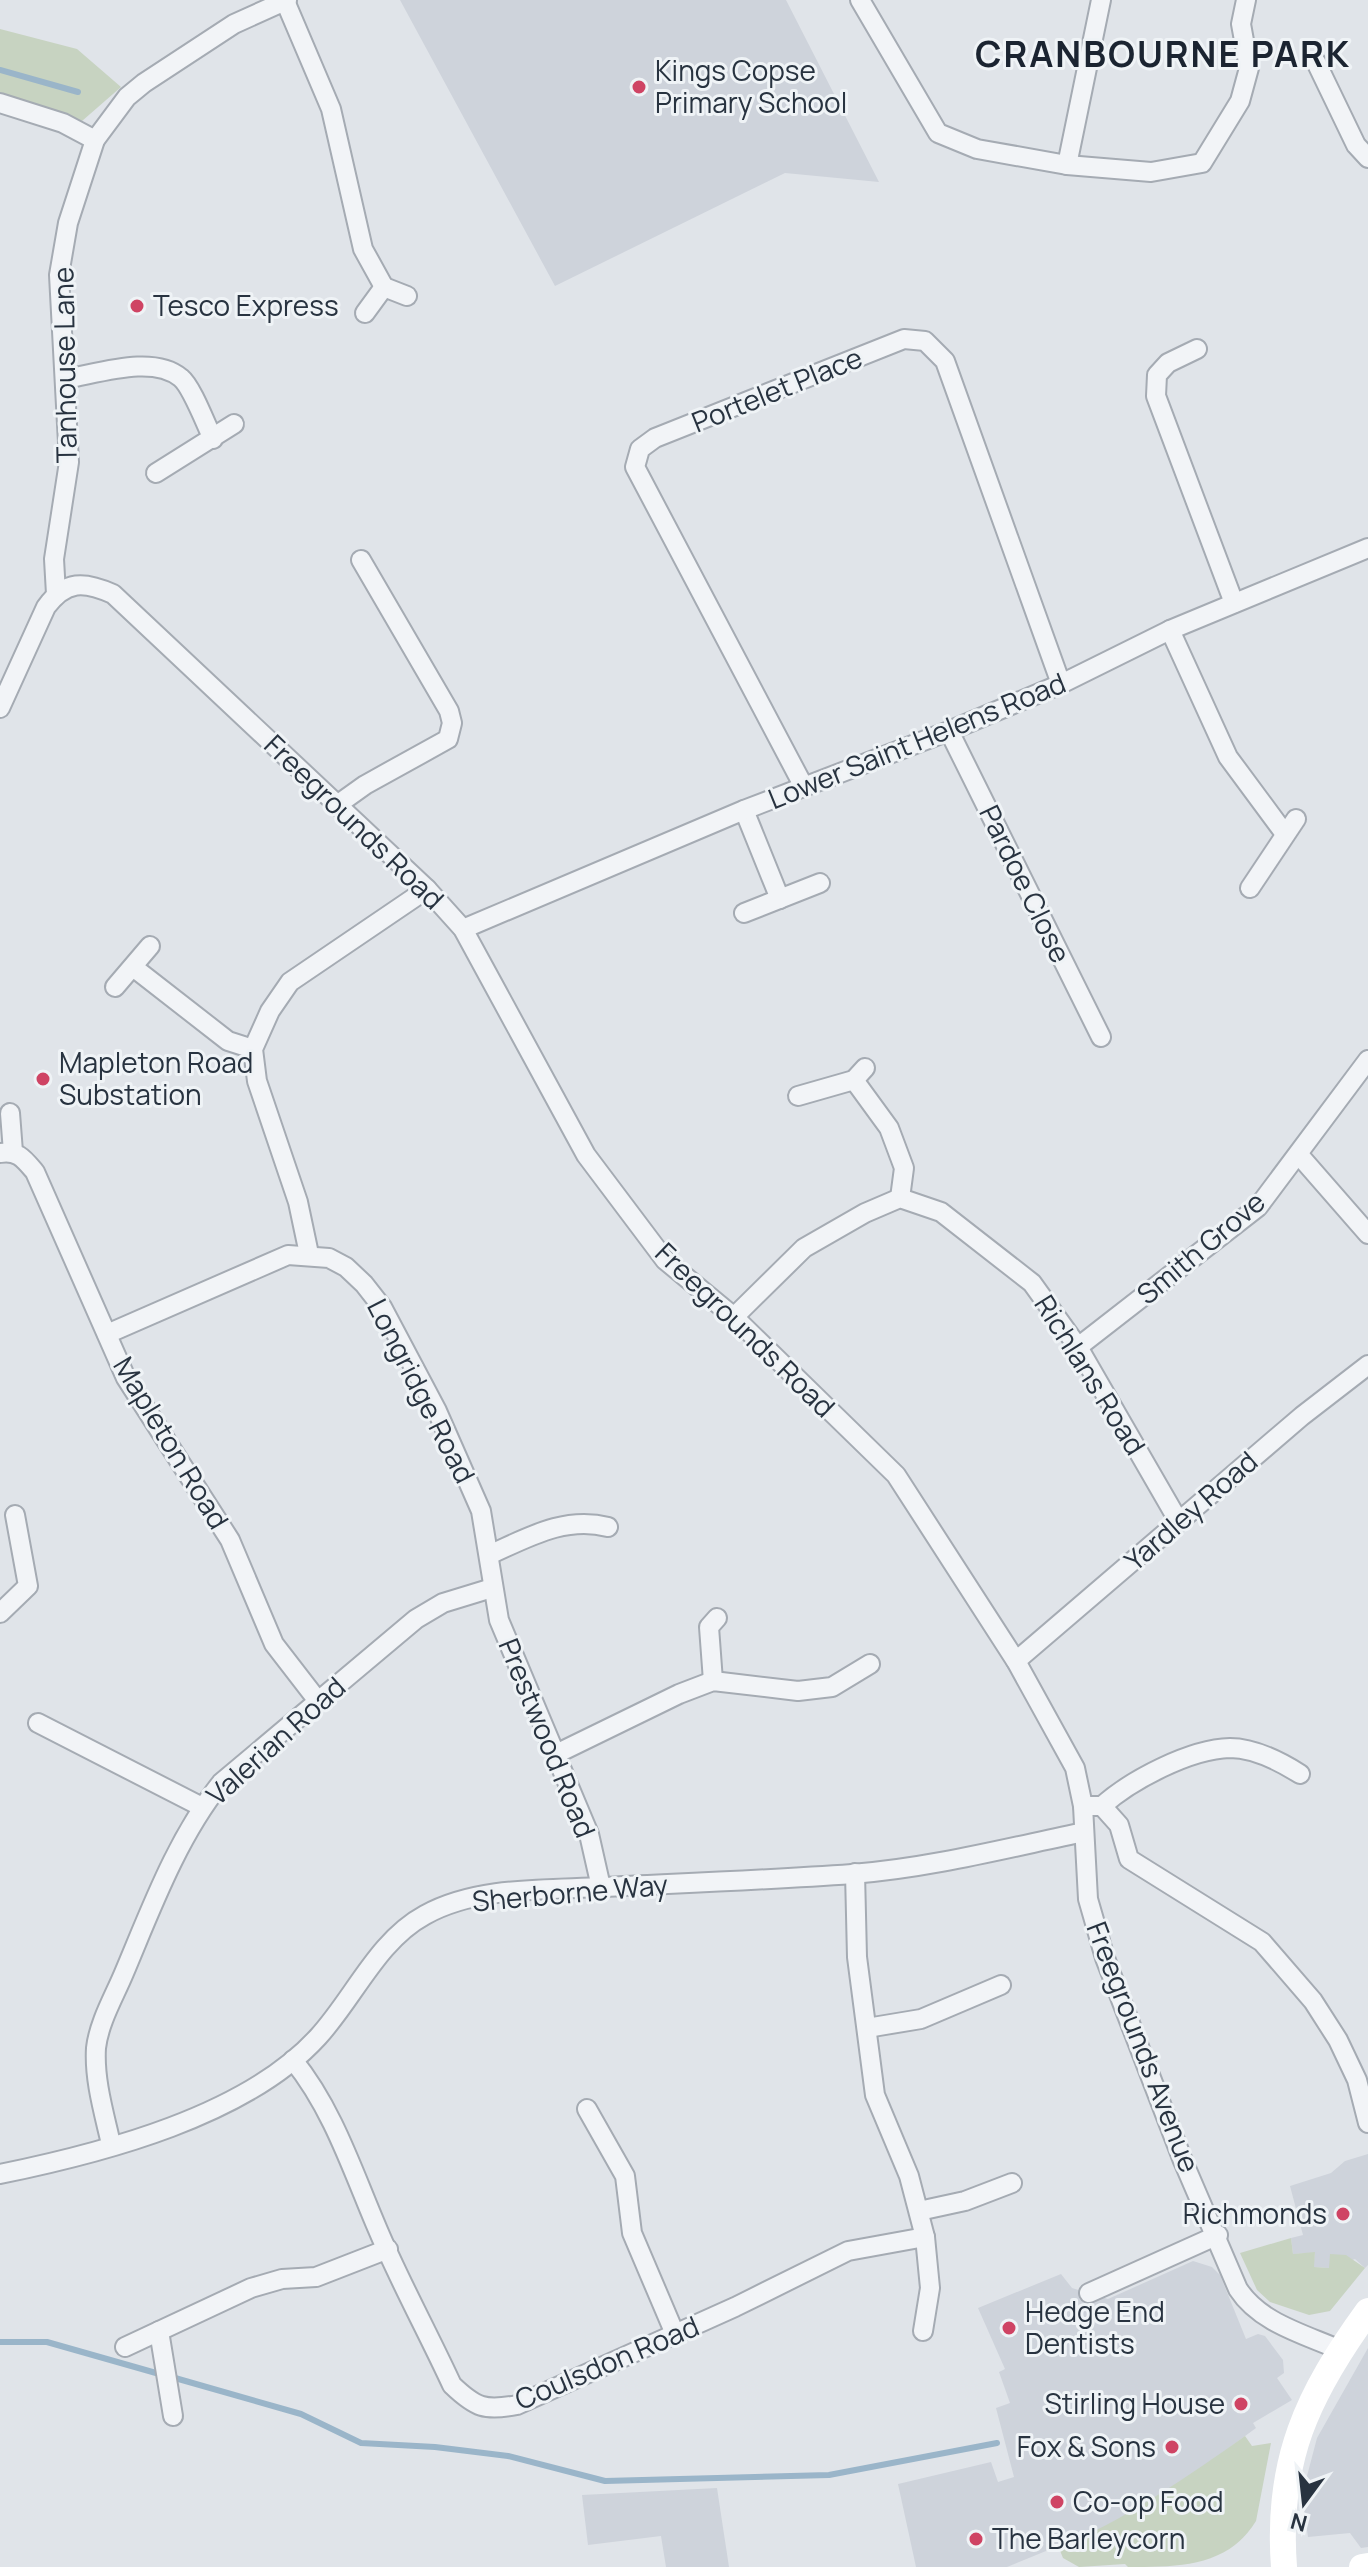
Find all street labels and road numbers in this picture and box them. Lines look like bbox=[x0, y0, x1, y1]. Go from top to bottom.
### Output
street label: Tanhouse Lane bbox=[43, 267, 85, 463]
street label: Portelet Place bbox=[686, 338, 868, 441]
street label: Lower Saint Helens Road bbox=[762, 663, 1071, 817]
street label: Freegrounds Road bbox=[257, 726, 453, 917]
street label: Pardoe Close bbox=[971, 798, 1080, 969]
street label: Smith Grove bbox=[1128, 1182, 1273, 1312]
street label: Freegrounds Road bbox=[648, 1234, 844, 1425]
street label: Richlans Road bbox=[1027, 1287, 1155, 1462]
street label: Longridge Road bbox=[359, 1292, 485, 1489]
street label: Mapleton Road bbox=[106, 1349, 238, 1536]
street label: Yardley Road bbox=[1116, 1442, 1265, 1579]
street label: Prestwood Road bbox=[491, 1632, 605, 1843]
street label: Valerian Road bbox=[198, 1668, 353, 1813]
street label: Sherborne Way bbox=[470, 1864, 670, 1919]
street label: Freegrounds Avenue bbox=[1079, 1916, 1209, 2177]
street label: Coulsdon Road bbox=[509, 2306, 704, 2418]

